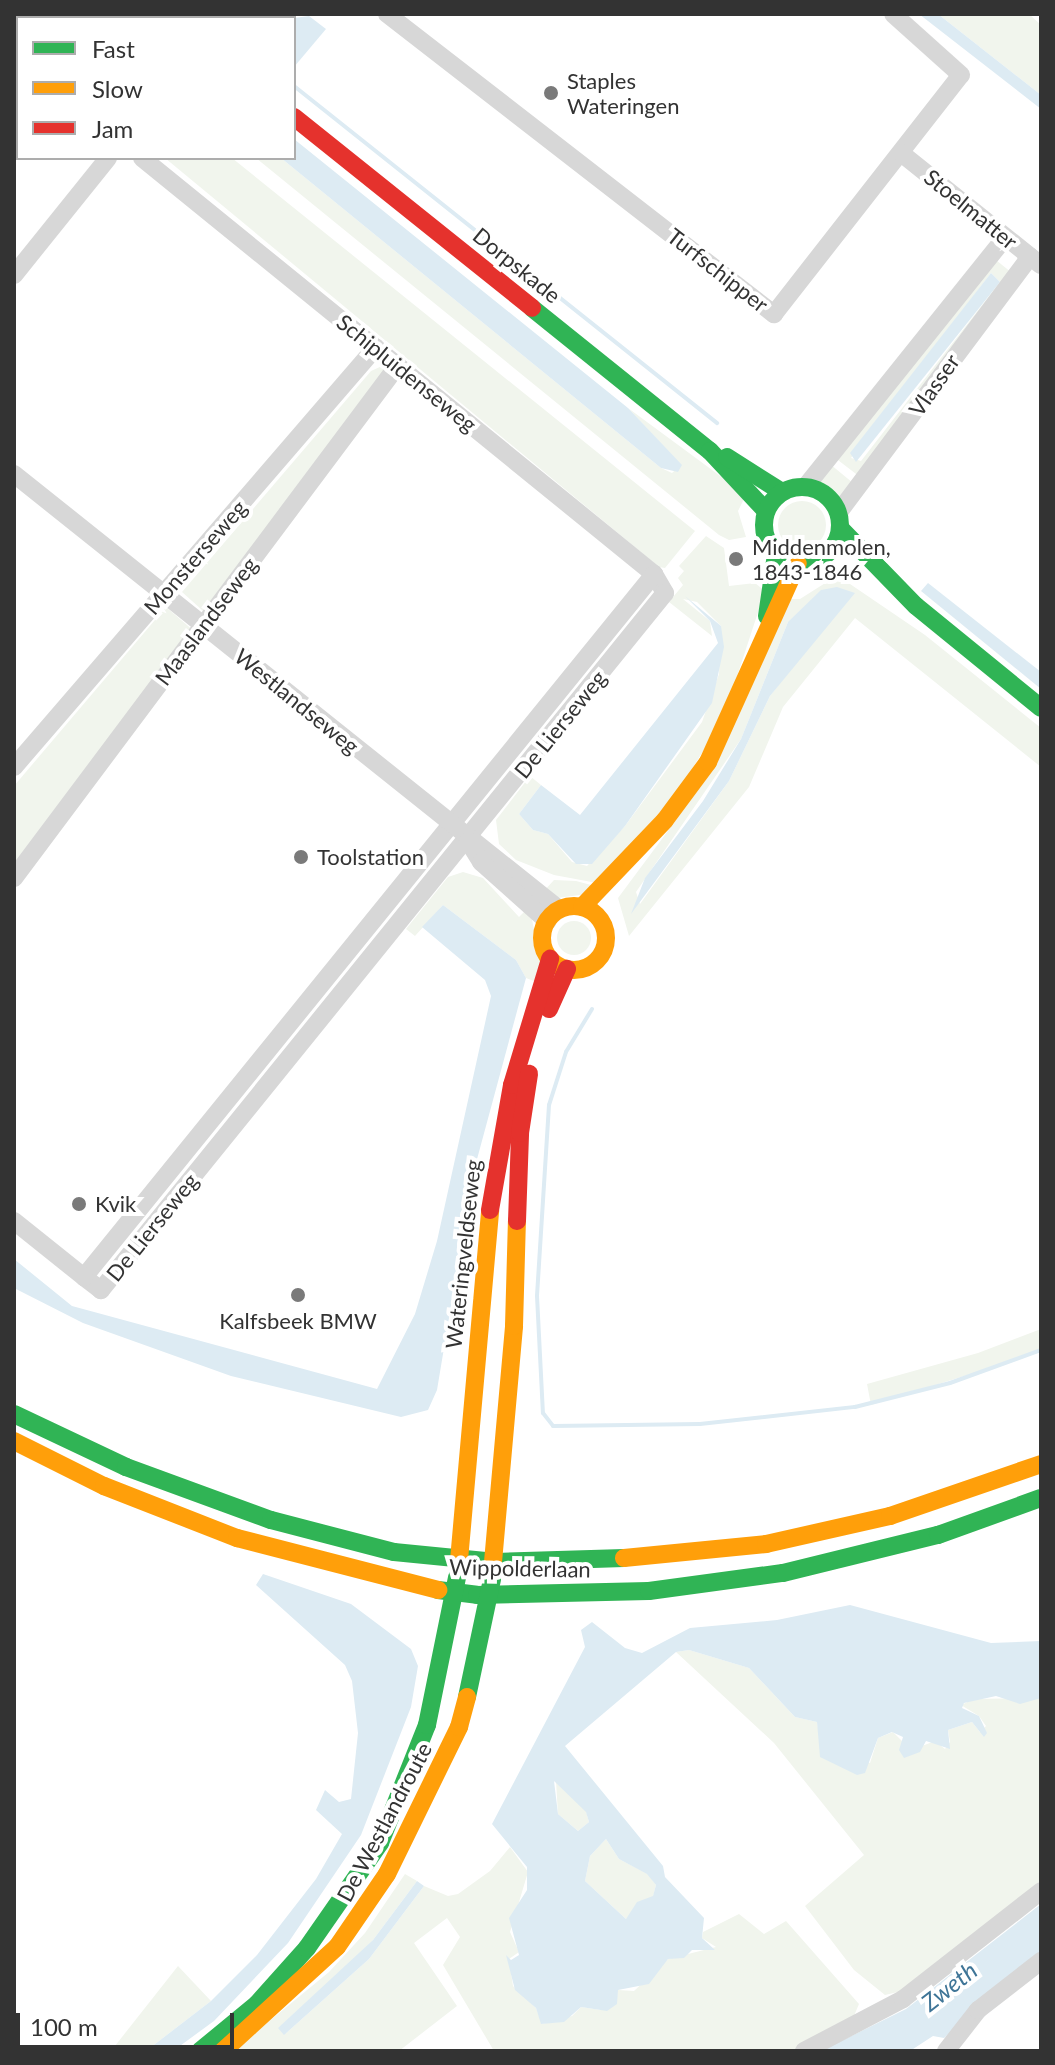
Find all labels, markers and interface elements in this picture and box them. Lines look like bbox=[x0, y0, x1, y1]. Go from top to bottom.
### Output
legend bbox=[16, 16, 296, 160]
text: Fast bbox=[92, 34, 135, 63]
place label: Staples Wateringen bbox=[567, 67, 679, 118]
text: Slow bbox=[92, 74, 143, 103]
marker: Staples Wateringen bbox=[542, 84, 560, 102]
text: Jam bbox=[92, 114, 133, 143]
street label: Stoelmatter bbox=[919, 163, 1023, 255]
street label: Dorpskade bbox=[468, 222, 566, 308]
street label: Turfschipper bbox=[662, 222, 774, 318]
street label: Schipluidenseweg bbox=[332, 308, 482, 438]
street label: Vlasser bbox=[903, 349, 965, 421]
street label: Monsterseweg bbox=[138, 494, 252, 620]
place label: Middenmolen, 1843-1846 bbox=[752, 533, 891, 584]
marker: Middenmolen, 1843-1846 bbox=[727, 550, 745, 568]
street label: Maaslandseweg bbox=[149, 552, 263, 690]
street label: Westlandseweg bbox=[229, 643, 365, 759]
street label: De Lierseweg bbox=[508, 665, 612, 783]
place label: Toolstation bbox=[317, 844, 424, 870]
marker: Toolstation bbox=[292, 848, 310, 866]
street label: Wateringveldseweg bbox=[440, 1158, 486, 1350]
street label: De Lierseweg bbox=[100, 1168, 204, 1286]
place label: Kvik bbox=[95, 1191, 136, 1217]
marker: Kvik bbox=[70, 1195, 88, 1213]
marker: Kalfsbeek BMW bbox=[289, 1286, 307, 1304]
place label: Kalfsbeek BMW bbox=[219, 1308, 377, 1334]
street label: Wippolderlaan bbox=[449, 1554, 591, 1582]
street label: De Westlandroute bbox=[331, 1738, 437, 1906]
water label: Zweth bbox=[916, 1955, 982, 2017]
scale bar bbox=[20, 1997, 238, 2047]
text: 100 m bbox=[30, 2012, 98, 2041]

